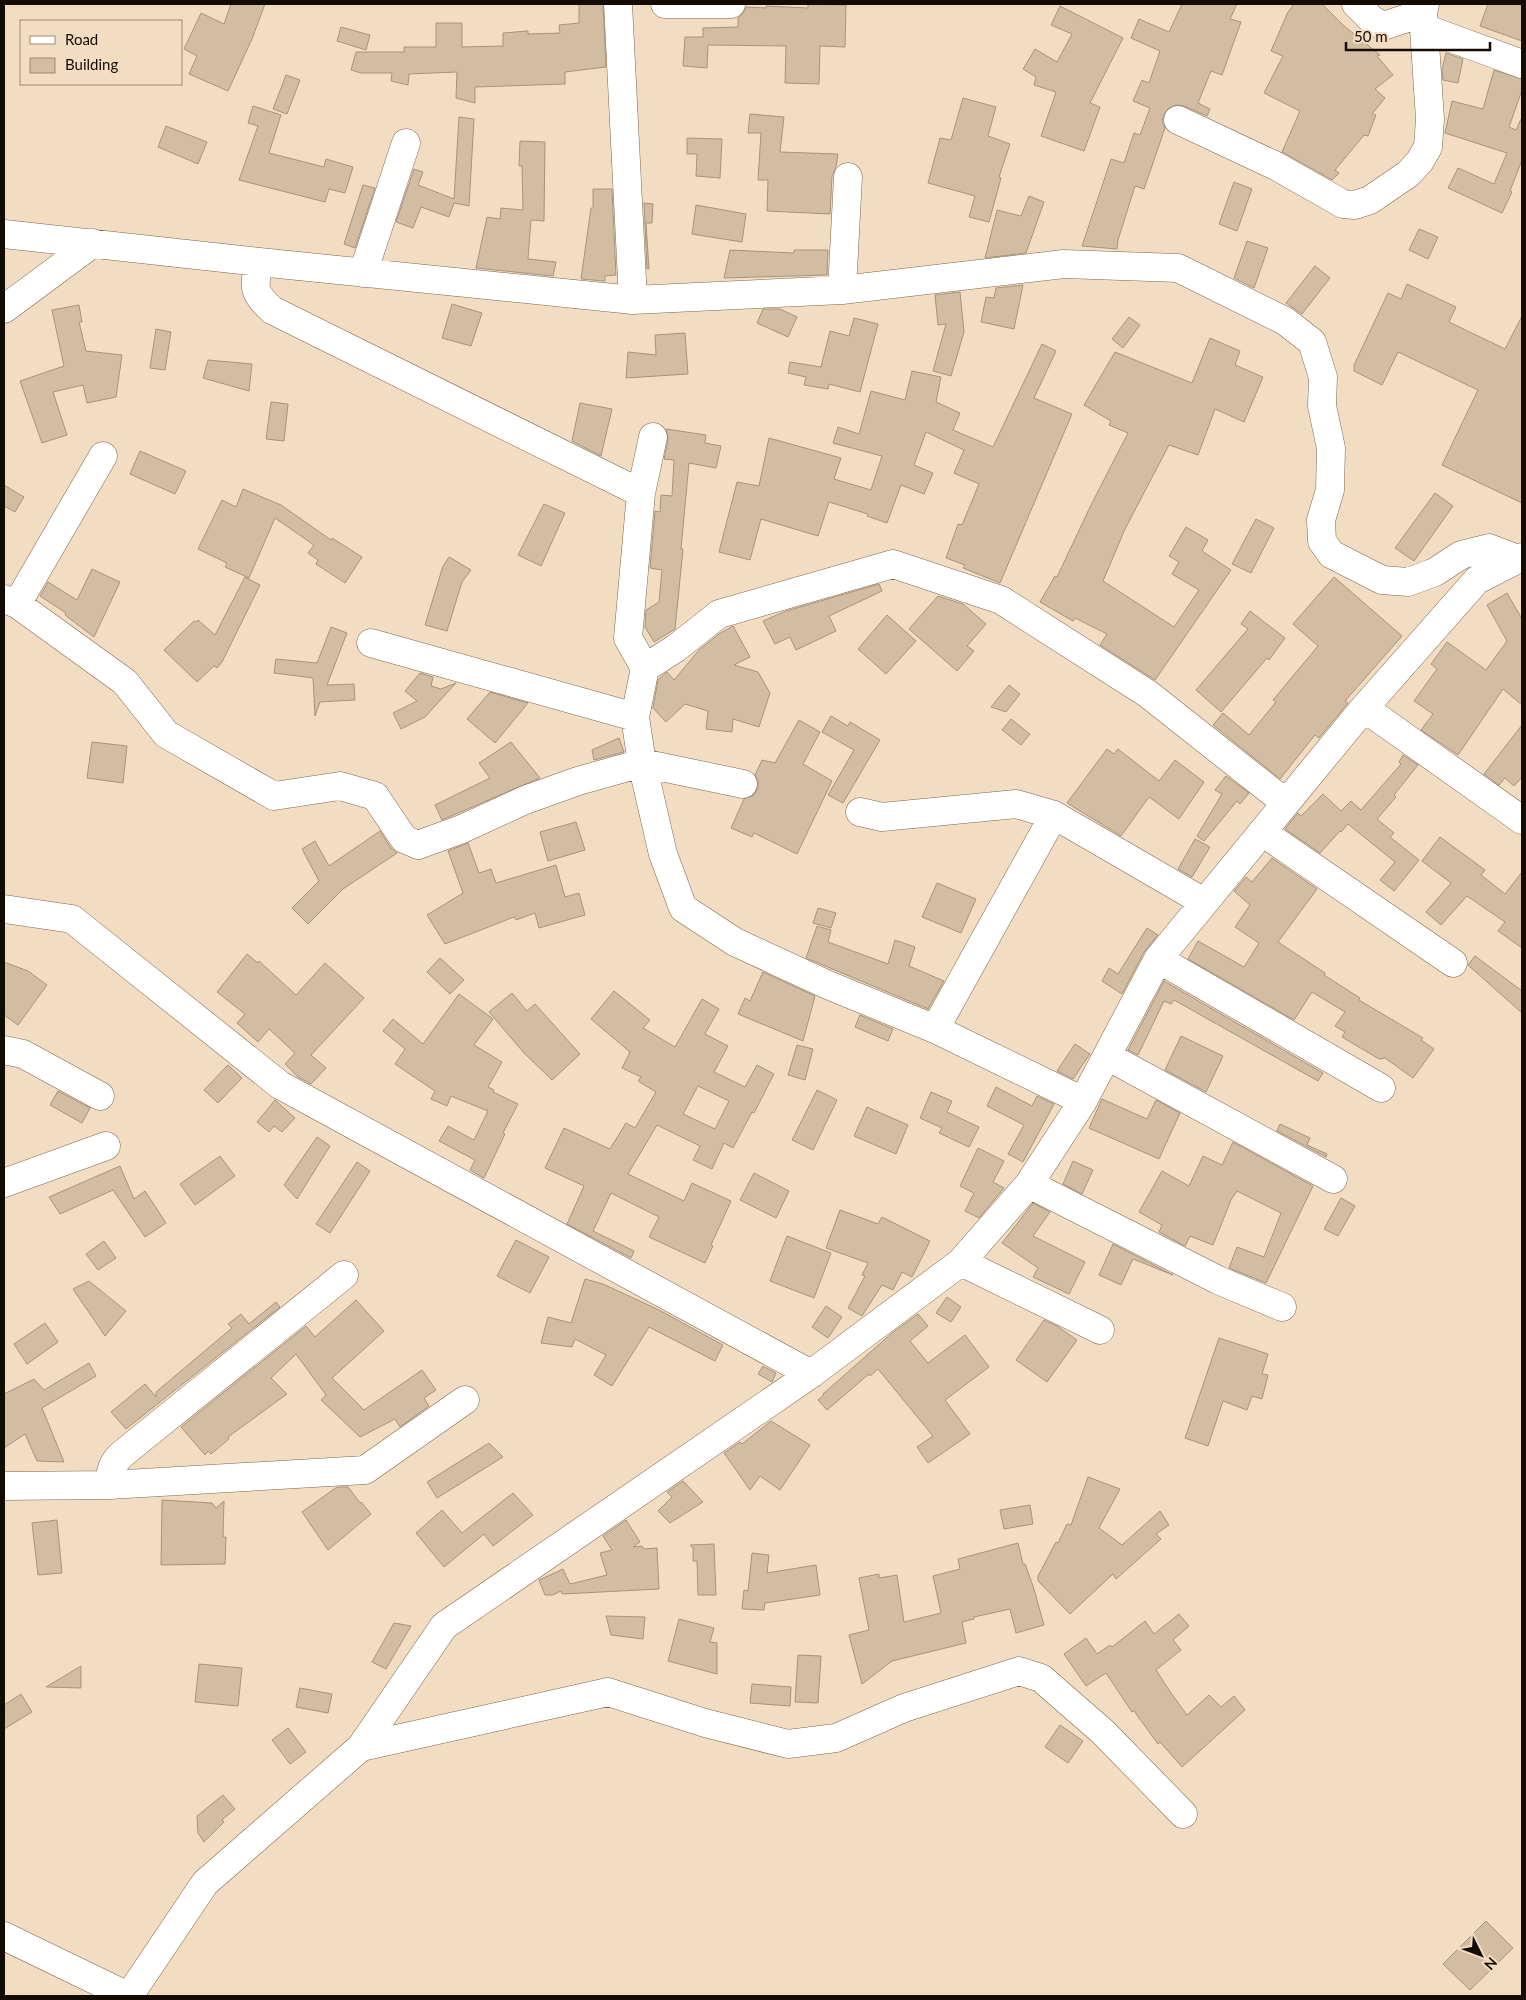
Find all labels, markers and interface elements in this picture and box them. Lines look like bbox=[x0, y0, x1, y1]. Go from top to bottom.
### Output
legend bbox=[20, 20, 182, 85]
scale bar bbox=[1346, 20, 1490, 52]
text: 50 m bbox=[1354, 27, 1388, 45]
text: Road bbox=[65, 30, 98, 48]
text: Building bbox=[65, 55, 118, 73]
north arrow bbox=[1456, 1930, 1506, 1980]
text: N bbox=[1481, 1954, 1501, 1974]

